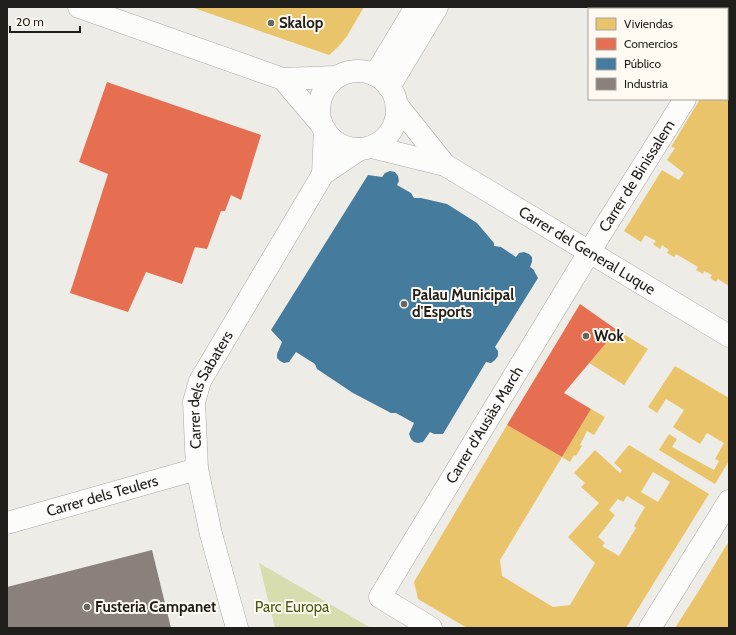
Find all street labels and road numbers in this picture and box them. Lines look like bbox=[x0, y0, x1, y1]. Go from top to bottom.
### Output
street label: Carrer de Binissalem bbox=[595, 117, 679, 235]
street label: Carrer del General Luque bbox=[515, 203, 659, 299]
street label: Carrer dels Sabaters bbox=[185, 327, 237, 449]
street label: Carrer d'Ausiàs March bbox=[442, 363, 527, 487]
street label: Carrer dels Teulers bbox=[44, 472, 160, 520]

